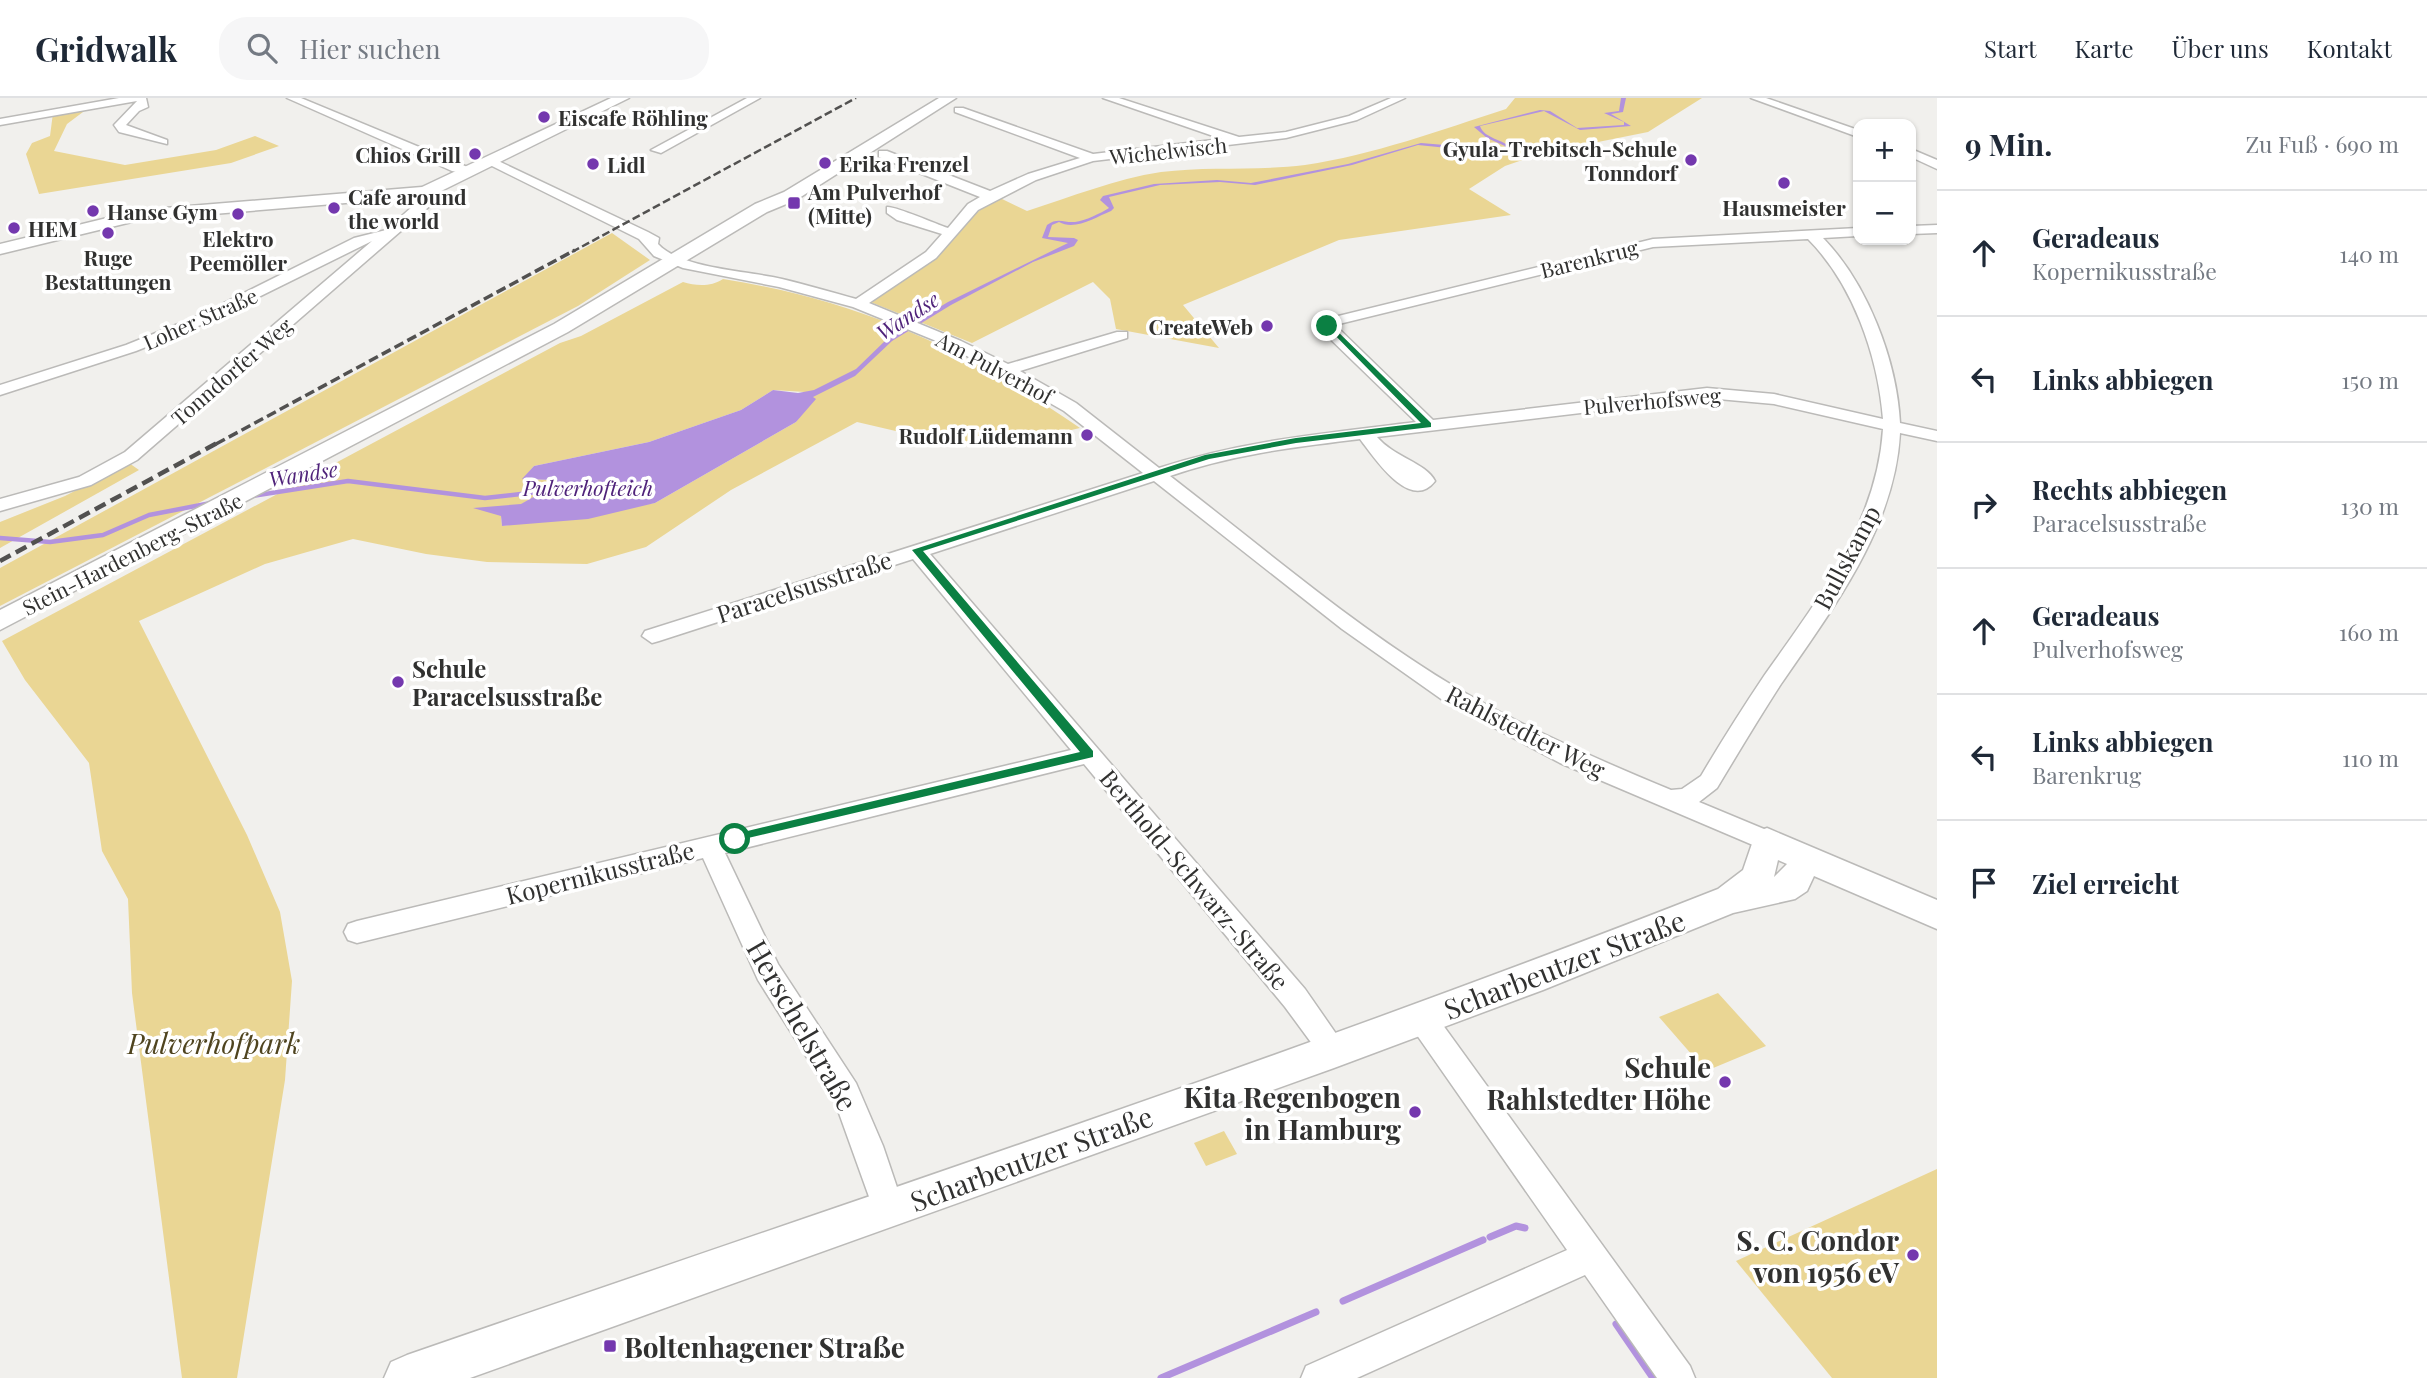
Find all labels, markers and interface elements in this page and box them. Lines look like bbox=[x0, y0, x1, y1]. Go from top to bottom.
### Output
search box bbox=[219, 17, 709, 80]
text: Gridwalk bbox=[35, 26, 177, 70]
icon: search bbox=[243, 29, 281, 67]
text: Hier suchen bbox=[299, 31, 441, 66]
text: Start bbox=[1984, 32, 2037, 64]
text: Karte bbox=[2075, 32, 2134, 64]
text: Über uns bbox=[2172, 32, 2269, 64]
text: Kontakt bbox=[2307, 32, 2392, 64]
place label: Eiscafe Röhling bbox=[558, 103, 708, 131]
marker: Eiscafe Röhling bbox=[536, 109, 552, 125]
map controls bbox=[1853, 119, 1916, 245]
button: + bbox=[1853, 119, 1916, 182]
text: 9 Min. bbox=[1965, 124, 2052, 164]
text: Zu Fuß · 690 m bbox=[2245, 128, 2399, 159]
street label: Wichelwisch bbox=[1107, 130, 1229, 170]
place label: Gyula-Trebitsch-Schule Tonndorf bbox=[1443, 134, 1680, 186]
place label: Chios Grill bbox=[355, 140, 461, 168]
marker: Chios Grill bbox=[467, 146, 483, 162]
place label: Erika Frenzel bbox=[839, 149, 969, 177]
place label: Lidl bbox=[607, 150, 646, 178]
marker: Gyula-Trebitsch-Schule Tonndorf bbox=[1683, 152, 1699, 168]
marker: Erika Frenzel bbox=[817, 155, 833, 171]
marker: Lidl bbox=[585, 156, 601, 172]
marker: Hausmeister bbox=[1776, 175, 1792, 191]
place label: Am Pulverhof (Mitte) bbox=[807, 177, 943, 229]
place label: Cafe around the world bbox=[347, 182, 467, 234]
button: − bbox=[1853, 182, 1916, 245]
place label: Hausmeister bbox=[1722, 193, 1846, 221]
marker: Am Pulverhof (Mitte) bbox=[786, 195, 802, 211]
place label: Hanse Gym bbox=[107, 197, 218, 225]
marker: Cafe around the world bbox=[326, 200, 342, 216]
marker: Hanse Gym bbox=[85, 203, 101, 219]
marker: Elektro Peemöller bbox=[230, 206, 246, 222]
place label: HEM bbox=[28, 214, 78, 242]
marker: HEM bbox=[6, 220, 22, 236]
text: Geradeaus bbox=[2032, 220, 2160, 255]
place label: Elektro Peemöller bbox=[189, 224, 287, 276]
marker: Ruge Bestattungen bbox=[100, 225, 116, 241]
street label: Barenkrug bbox=[1537, 232, 1641, 284]
icon: ahead bbox=[1965, 234, 2003, 272]
text: 140 m bbox=[2339, 238, 2399, 269]
place label: Ruge Bestattungen bbox=[45, 243, 172, 295]
text: Kopernikusstraße bbox=[2032, 255, 2217, 286]
street label: Loher Straße bbox=[138, 280, 262, 356]
water label: Wandse bbox=[870, 284, 944, 346]
route end bbox=[1311, 310, 1342, 341]
street label: Tonndorfer Weg bbox=[165, 311, 297, 431]
place label: CreateWeb bbox=[1149, 312, 1253, 340]
marker: CreateWeb bbox=[1259, 318, 1275, 334]
street label: Am Pulverhof bbox=[931, 324, 1060, 410]
icon: left bbox=[1965, 360, 2003, 398]
text: Links abbiegen bbox=[2032, 362, 2213, 397]
text: 150 m bbox=[2341, 364, 2399, 395]
street label: Pulverhofsweg bbox=[1582, 380, 1722, 420]
place label: Rudolf Lüdemann bbox=[898, 421, 1073, 449]
marker: Rudolf Lüdemann bbox=[1079, 427, 1095, 443]
water label: Wandse bbox=[267, 454, 339, 492]
text: Rechts abbiegen bbox=[2032, 472, 2227, 507]
water label: Pulverhofteich bbox=[522, 473, 653, 501]
street label: Stein-Hardenberg-Straße bbox=[17, 485, 247, 621]
icon: right bbox=[1965, 486, 2003, 524]
text: 130 m bbox=[2341, 490, 2399, 521]
street label: Bullskamp bbox=[1805, 499, 1887, 615]
text: Paracelsusstraße bbox=[2032, 507, 2207, 538]
street label: Paracelsusstraße bbox=[712, 543, 896, 629]
text: Geradeaus bbox=[2032, 598, 2160, 633]
icon: ahead bbox=[1965, 612, 2003, 650]
text: 160 m bbox=[2339, 616, 2399, 647]
text: Pulverhofsweg bbox=[2032, 633, 2183, 664]
place label: Schule Paracelsusstraße bbox=[412, 652, 602, 712]
marker: Schule Paracelsusstraße bbox=[390, 674, 406, 690]
street label: Rahlstedter Weg bbox=[1441, 677, 1611, 785]
text: Links abbiegen bbox=[2032, 724, 2213, 759]
icon: left bbox=[1965, 738, 2003, 776]
text: 110 m bbox=[2342, 742, 2399, 773]
text: Barenkrug bbox=[2032, 759, 2141, 790]
street label: Berthold-Schwarz-Straße bbox=[1093, 762, 1297, 996]
route start bbox=[719, 823, 750, 854]
street label: Kopernikusstraße bbox=[503, 833, 697, 911]
icon: arrive bbox=[1965, 864, 2003, 902]
text: Ziel erreicht bbox=[2032, 866, 2179, 901]
street label: Scharbeutzer Straße bbox=[1438, 901, 1690, 1027]
street label: Herschelstraße bbox=[739, 933, 867, 1117]
park label: Pulverhofpark bbox=[126, 1024, 301, 1061]
place label: Schule Rahlstedter Höhe bbox=[1487, 1048, 1711, 1117]
marker: Schule Rahlstedter Höhe bbox=[1717, 1074, 1733, 1090]
place label: Kita Regenbogen in Hamburg bbox=[1183, 1078, 1402, 1147]
street label: Scharbeutzer Straße bbox=[905, 1097, 1157, 1219]
marker: Kita Regenbogen in Hamburg bbox=[1407, 1104, 1423, 1120]
place label: S. C. Condor von 1956 eV bbox=[1736, 1221, 1899, 1290]
marker: S. C. Condor von 1956 eV bbox=[1905, 1247, 1921, 1263]
place label: Boltenhagener Straße bbox=[624, 1328, 905, 1365]
marker: Boltenhagener Straße bbox=[602, 1338, 618, 1354]

